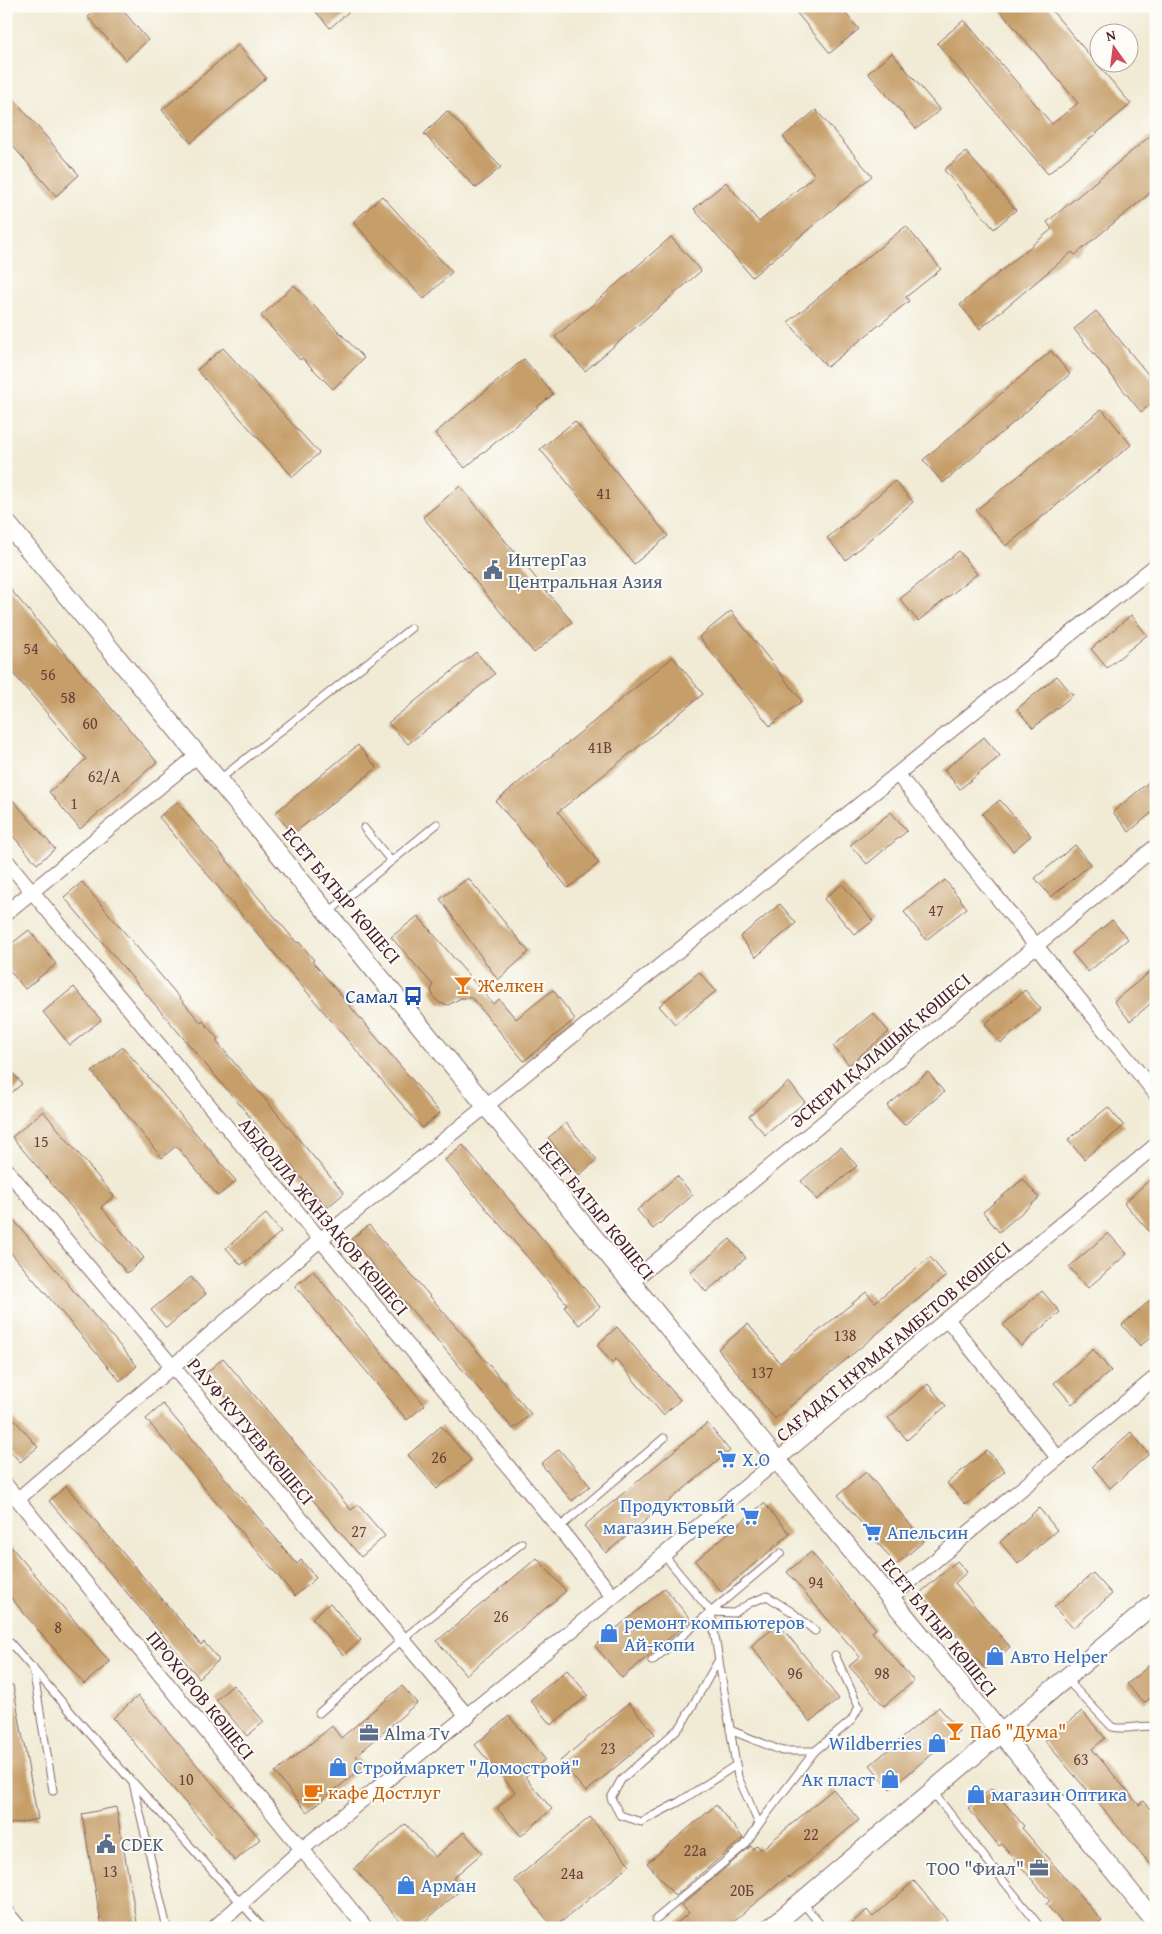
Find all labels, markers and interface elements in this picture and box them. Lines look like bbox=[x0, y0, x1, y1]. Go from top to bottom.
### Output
north arrow bbox=[1090, 22, 1140, 72]
text: N bbox=[1104, 24, 1118, 46]
house number: 41 bbox=[596, 481, 612, 505]
place label: ИнтерГаз Центральная Азия bbox=[508, 545, 663, 595]
public building icon: ИнтерГаз Центральная Азия bbox=[482, 559, 504, 581]
house number: 54 bbox=[23, 636, 39, 660]
house number: 56 bbox=[40, 662, 56, 686]
house number: 58 bbox=[60, 685, 76, 709]
house number: 60 bbox=[82, 711, 98, 735]
house number: 41В bbox=[588, 735, 612, 759]
house number: 62/А bbox=[88, 764, 121, 788]
house number: 1 bbox=[70, 791, 78, 815]
street label: ЕСЕТ БАТЫР КӨШЕСІ bbox=[276, 820, 408, 970]
house number: 47 bbox=[928, 898, 944, 922]
street label: ӘСКЕРИ ҚАЛАШЫҚ КӨШЕСІ bbox=[784, 966, 977, 1134]
place label: Желкен bbox=[477, 971, 544, 999]
bar icon: Желкен bbox=[452, 974, 474, 996]
place label: Самал bbox=[346, 982, 398, 1010]
bus stop icon: Самал bbox=[402, 985, 424, 1007]
street label: АБДОЛЛА ЖАНЗАҚОВ КӨШЕСІ bbox=[232, 1111, 416, 1321]
house number: 15 bbox=[33, 1129, 49, 1153]
street label: ЕСЕТ БАТЫР КӨШЕСІ bbox=[532, 1135, 662, 1285]
street label: САҒАДАТ НҰРМАҒАМБЕТОВ КӨШЕСІ bbox=[769, 1234, 1017, 1448]
house number: 138 bbox=[833, 1323, 857, 1347]
street label: РАУФ КУТУЕВ КӨШЕСІ bbox=[181, 1351, 321, 1511]
house number: 137 bbox=[750, 1360, 774, 1384]
house number: 26 bbox=[431, 1445, 447, 1469]
place label: X.O bbox=[742, 1445, 770, 1473]
supermarket icon: X.O bbox=[716, 1448, 738, 1470]
place label: Продуктовый магазин Береке bbox=[603, 1491, 735, 1541]
supermarket icon: Продуктовый магазин Береке bbox=[739, 1505, 761, 1527]
place label: Апельсин bbox=[887, 1518, 968, 1546]
house number: 27 bbox=[351, 1519, 367, 1543]
supermarket icon: Апельсин bbox=[861, 1521, 883, 1543]
street label: ЕСЕТ БАТЫР КӨШЕСІ bbox=[875, 1552, 1005, 1702]
house number: 94 bbox=[808, 1570, 824, 1594]
house number: 26 bbox=[493, 1604, 509, 1628]
place label: ремонт компьютеров Ай-копи bbox=[624, 1608, 805, 1658]
house number: 8 bbox=[54, 1615, 62, 1639]
shop icon: ремонт компьютеров Ай-копи bbox=[598, 1622, 620, 1644]
street label: ПРОХОРОВ КӨШЕСІ bbox=[140, 1624, 262, 1766]
place label: Авто Helper bbox=[1010, 1642, 1108, 1670]
shop icon: Авто Helper bbox=[984, 1645, 1006, 1667]
house number: 96 bbox=[787, 1661, 803, 1685]
house number: 98 bbox=[874, 1661, 890, 1685]
place label: Паб "Дума" bbox=[970, 1717, 1066, 1745]
place label: Alma Tv bbox=[384, 1719, 450, 1747]
bar icon: Паб "Дума" bbox=[944, 1720, 966, 1742]
office icon: Alma Tv bbox=[358, 1722, 380, 1744]
place label: Wildberries bbox=[829, 1729, 922, 1757]
shop icon: Wildberries bbox=[926, 1732, 948, 1754]
house number: 23 bbox=[600, 1736, 616, 1760]
house number: 63 bbox=[1073, 1747, 1089, 1771]
place label: Строймаркет "Домострой" bbox=[353, 1753, 580, 1781]
shop icon: Строймаркет "Домострой" bbox=[327, 1756, 349, 1778]
place label: Ак пласт bbox=[802, 1765, 876, 1793]
house number: 10 bbox=[178, 1767, 194, 1791]
shop icon: Ак пласт bbox=[879, 1768, 901, 1790]
place label: кафе Достлуг bbox=[328, 1778, 440, 1806]
place label: магазин Оптика bbox=[991, 1780, 1127, 1808]
cafe icon: кафе Достлуг bbox=[302, 1781, 324, 1803]
shop icon: магазин Оптика bbox=[965, 1783, 987, 1805]
house number: 22 bbox=[803, 1822, 819, 1846]
place label: CDEK bbox=[121, 1830, 164, 1858]
public building icon: CDEK bbox=[95, 1833, 117, 1855]
house number: 22а bbox=[683, 1838, 707, 1862]
place label: ТОО "Фиал" bbox=[926, 1854, 1024, 1882]
office icon: ТОО "Фиал" bbox=[1028, 1857, 1050, 1879]
house number: 13 bbox=[102, 1859, 118, 1883]
house number: 24а bbox=[560, 1861, 584, 1885]
place label: Арман bbox=[421, 1871, 476, 1899]
shop icon: Арман bbox=[395, 1874, 417, 1896]
house number: 20Б bbox=[730, 1878, 754, 1902]

